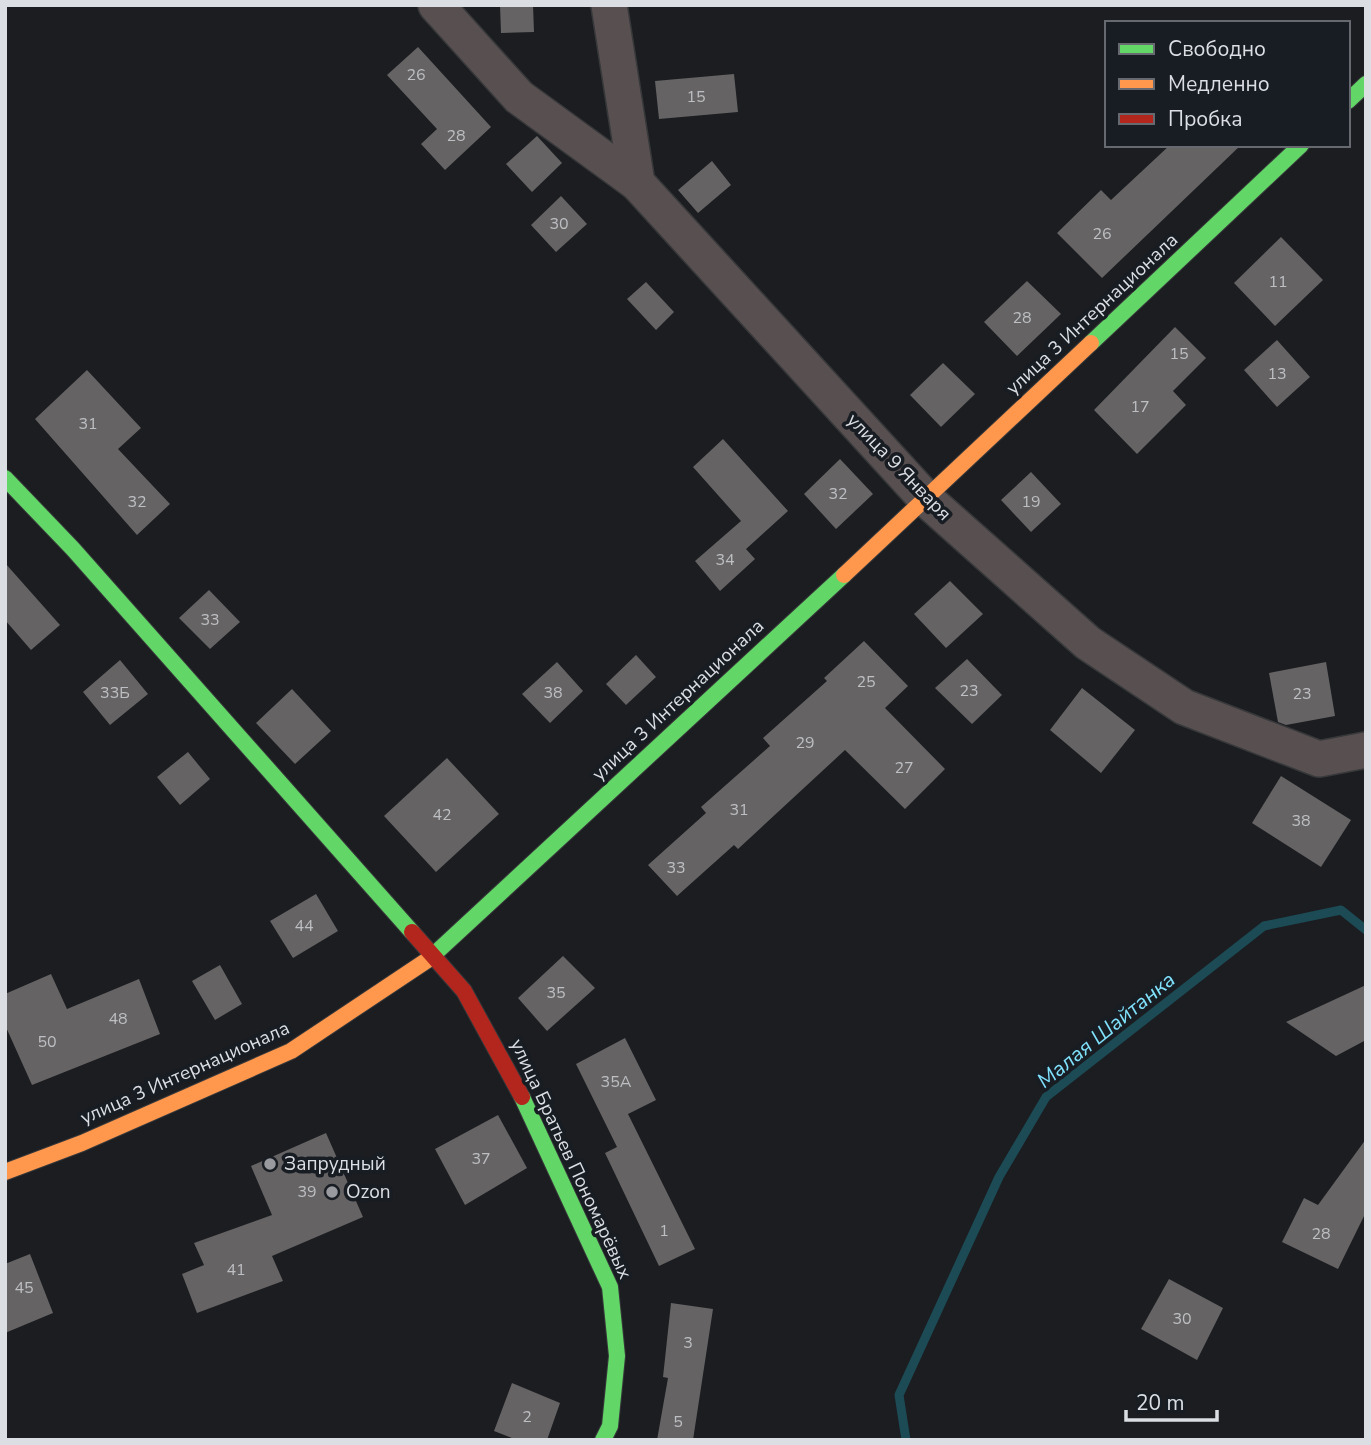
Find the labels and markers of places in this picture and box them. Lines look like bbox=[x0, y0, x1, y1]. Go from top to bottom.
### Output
place label: Запрудный bbox=[284, 1151, 386, 1177]
marker: Запрудный bbox=[262, 1156, 278, 1172]
place label: Ozon bbox=[346, 1179, 391, 1205]
marker: Ozon bbox=[324, 1184, 340, 1200]

